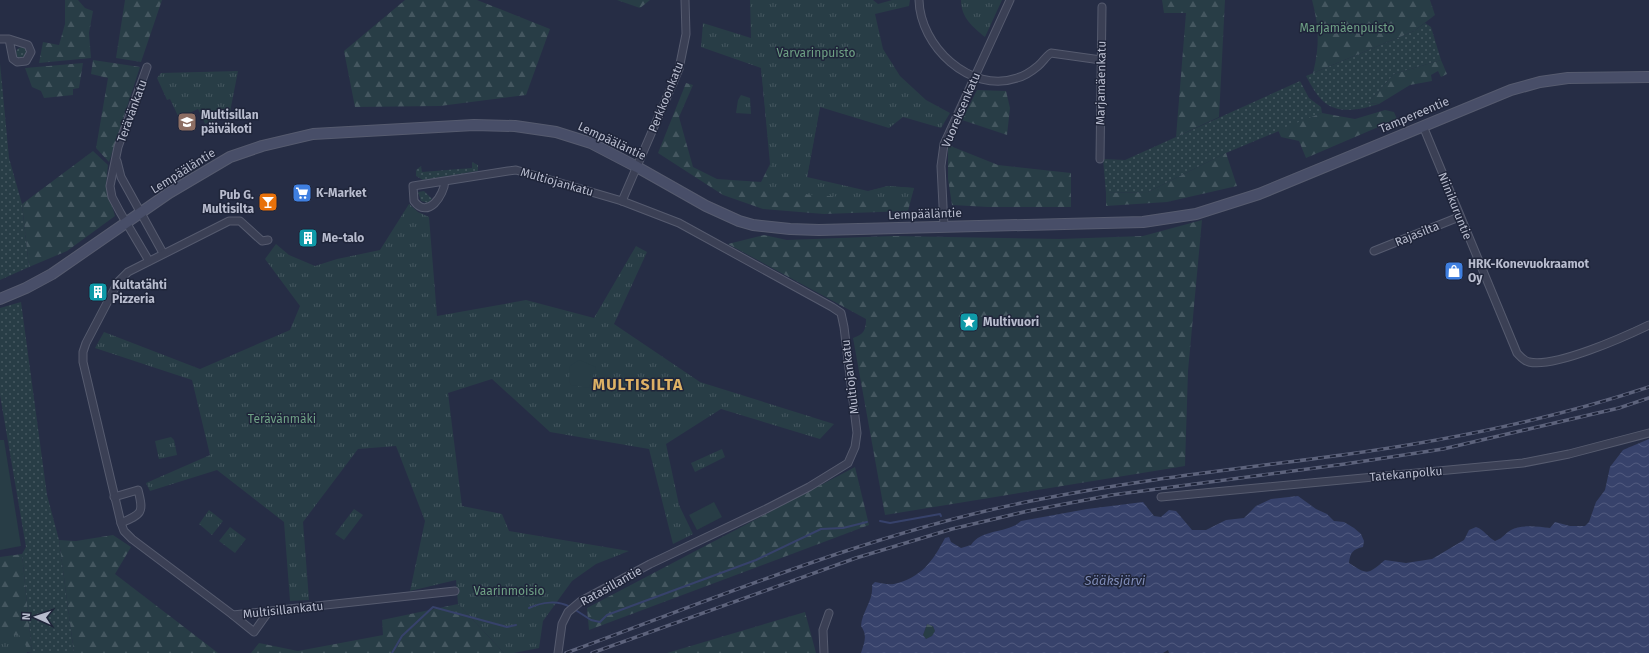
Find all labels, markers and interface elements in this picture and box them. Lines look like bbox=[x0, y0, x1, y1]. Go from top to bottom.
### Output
park label: Marjamäenpuisto bbox=[1300, 21, 1394, 35]
street label: Marjamäenkatu bbox=[1093, 41, 1109, 125]
park label: Varvarinpuisto bbox=[777, 46, 855, 60]
street label: Perkkoonkatu bbox=[645, 60, 687, 134]
street label: Vuoreksenkatu bbox=[939, 70, 983, 150]
street label: Terävänkatu bbox=[114, 78, 150, 144]
street label: Tampereentie bbox=[1377, 94, 1451, 136]
place label: Multisillan päiväkoti bbox=[201, 108, 259, 136]
school or university icon: Multisillan päiväkoti bbox=[176, 111, 198, 133]
street label: Lempääläntie bbox=[576, 119, 648, 163]
street label: Lempääläntie bbox=[148, 146, 218, 196]
street label: Multiojankatu bbox=[519, 165, 595, 199]
street label: Niinikuruntie bbox=[1435, 170, 1475, 242]
supermarket icon: K-Market bbox=[291, 182, 313, 204]
place label: K-Market bbox=[316, 186, 367, 200]
place label: Pub G. Multisilta bbox=[202, 188, 254, 216]
bar icon: Pub G. Multisilta bbox=[257, 191, 279, 213]
street label: Lempääläntie bbox=[888, 206, 962, 222]
street label: Rajasilta bbox=[1393, 219, 1441, 249]
building icon: Me-talo bbox=[297, 227, 319, 249]
place label: Me-talo bbox=[322, 231, 364, 245]
place label: HRK-Konevuokraamot Oy bbox=[1468, 257, 1590, 285]
shop icon: HRK-Konevuokraamot Oy bbox=[1443, 260, 1465, 282]
place label: Kultatähti Pizzeria bbox=[112, 278, 167, 306]
building icon: Kultatähti Pizzeria bbox=[87, 281, 109, 303]
place icon: Multivuori bbox=[958, 311, 980, 333]
place label: Multivuori bbox=[983, 315, 1039, 329]
street label: Multiojankatu bbox=[838, 339, 862, 415]
district label: MULTISILTA bbox=[593, 375, 683, 394]
park label: Terävänmäki bbox=[248, 412, 316, 426]
street label: Tatekanpolku bbox=[1369, 464, 1443, 484]
street label: Ratasillantie bbox=[578, 563, 644, 609]
water label: Sääksjärvi bbox=[1084, 573, 1146, 588]
park label: Vaarinmoisio bbox=[474, 584, 544, 598]
north arrow bbox=[16, 597, 56, 637]
street label: Multisillankatu bbox=[242, 599, 324, 621]
text: N bbox=[20, 613, 33, 620]

